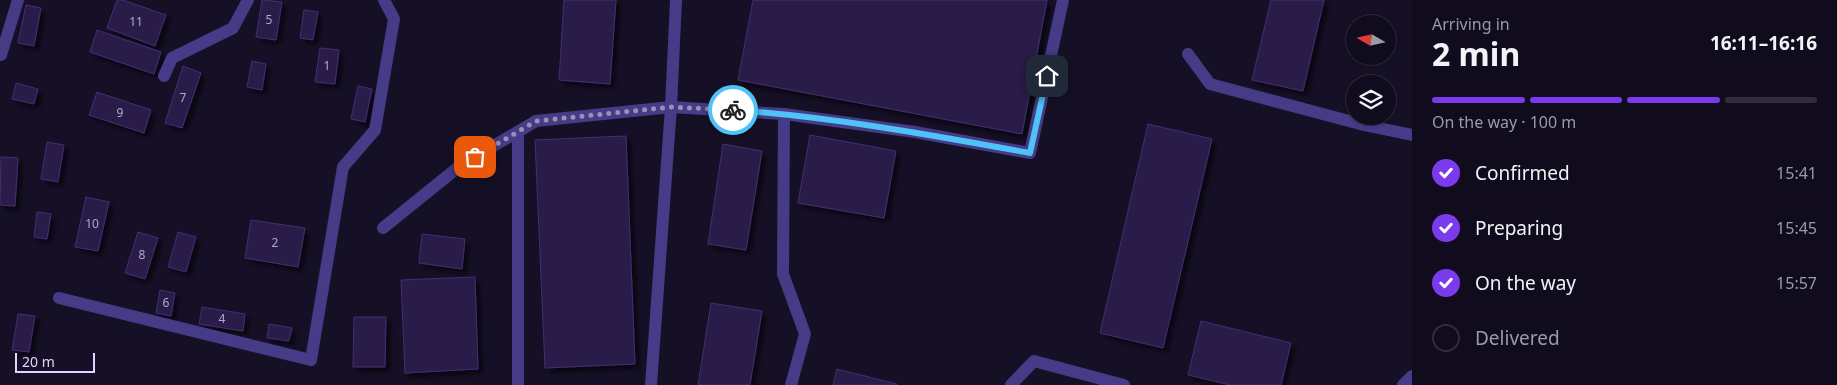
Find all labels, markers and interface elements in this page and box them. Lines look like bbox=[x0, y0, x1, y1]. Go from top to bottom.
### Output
house number: 5 bbox=[266, 11, 273, 28]
house number: 11 bbox=[129, 13, 143, 30]
text: Arriving in bbox=[1432, 13, 1510, 35]
north arrow bbox=[1346, 15, 1396, 65]
map controls bbox=[1346, 15, 1396, 125]
text: 16:11–16:16 bbox=[1710, 30, 1817, 56]
text: 2 min bbox=[1432, 32, 1520, 75]
pin bbox=[1026, 55, 1068, 97]
house number: 1 bbox=[324, 57, 330, 74]
icon: home bbox=[1033, 62, 1061, 90]
button: layers bbox=[1346, 75, 1396, 125]
courier bbox=[708, 85, 758, 135]
house number: 7 bbox=[180, 89, 187, 106]
icon: bike bbox=[719, 96, 747, 124]
house number: 9 bbox=[117, 104, 124, 121]
text: On the way · 100 m bbox=[1432, 111, 1576, 133]
pin bbox=[454, 136, 496, 178]
icon: bag bbox=[461, 143, 489, 171]
icon: check bbox=[1432, 159, 1460, 187]
text: Confirmed bbox=[1475, 160, 1570, 186]
text: 15:41 bbox=[1776, 162, 1817, 184]
icon: check bbox=[1432, 214, 1460, 242]
house number: 10 bbox=[85, 215, 99, 232]
text: Preparing bbox=[1475, 215, 1563, 241]
text: 15:45 bbox=[1776, 217, 1817, 239]
house number: 2 bbox=[272, 234, 279, 251]
house number: 8 bbox=[139, 246, 146, 263]
icon: check bbox=[1432, 269, 1460, 297]
text: On the way bbox=[1475, 270, 1576, 296]
text: 15:57 bbox=[1776, 272, 1817, 294]
house number: 6 bbox=[163, 294, 170, 311]
house number: 4 bbox=[219, 310, 226, 327]
text: Delivered bbox=[1475, 325, 1560, 351]
scale bar bbox=[15, 350, 95, 373]
text: 20 m bbox=[22, 352, 55, 371]

